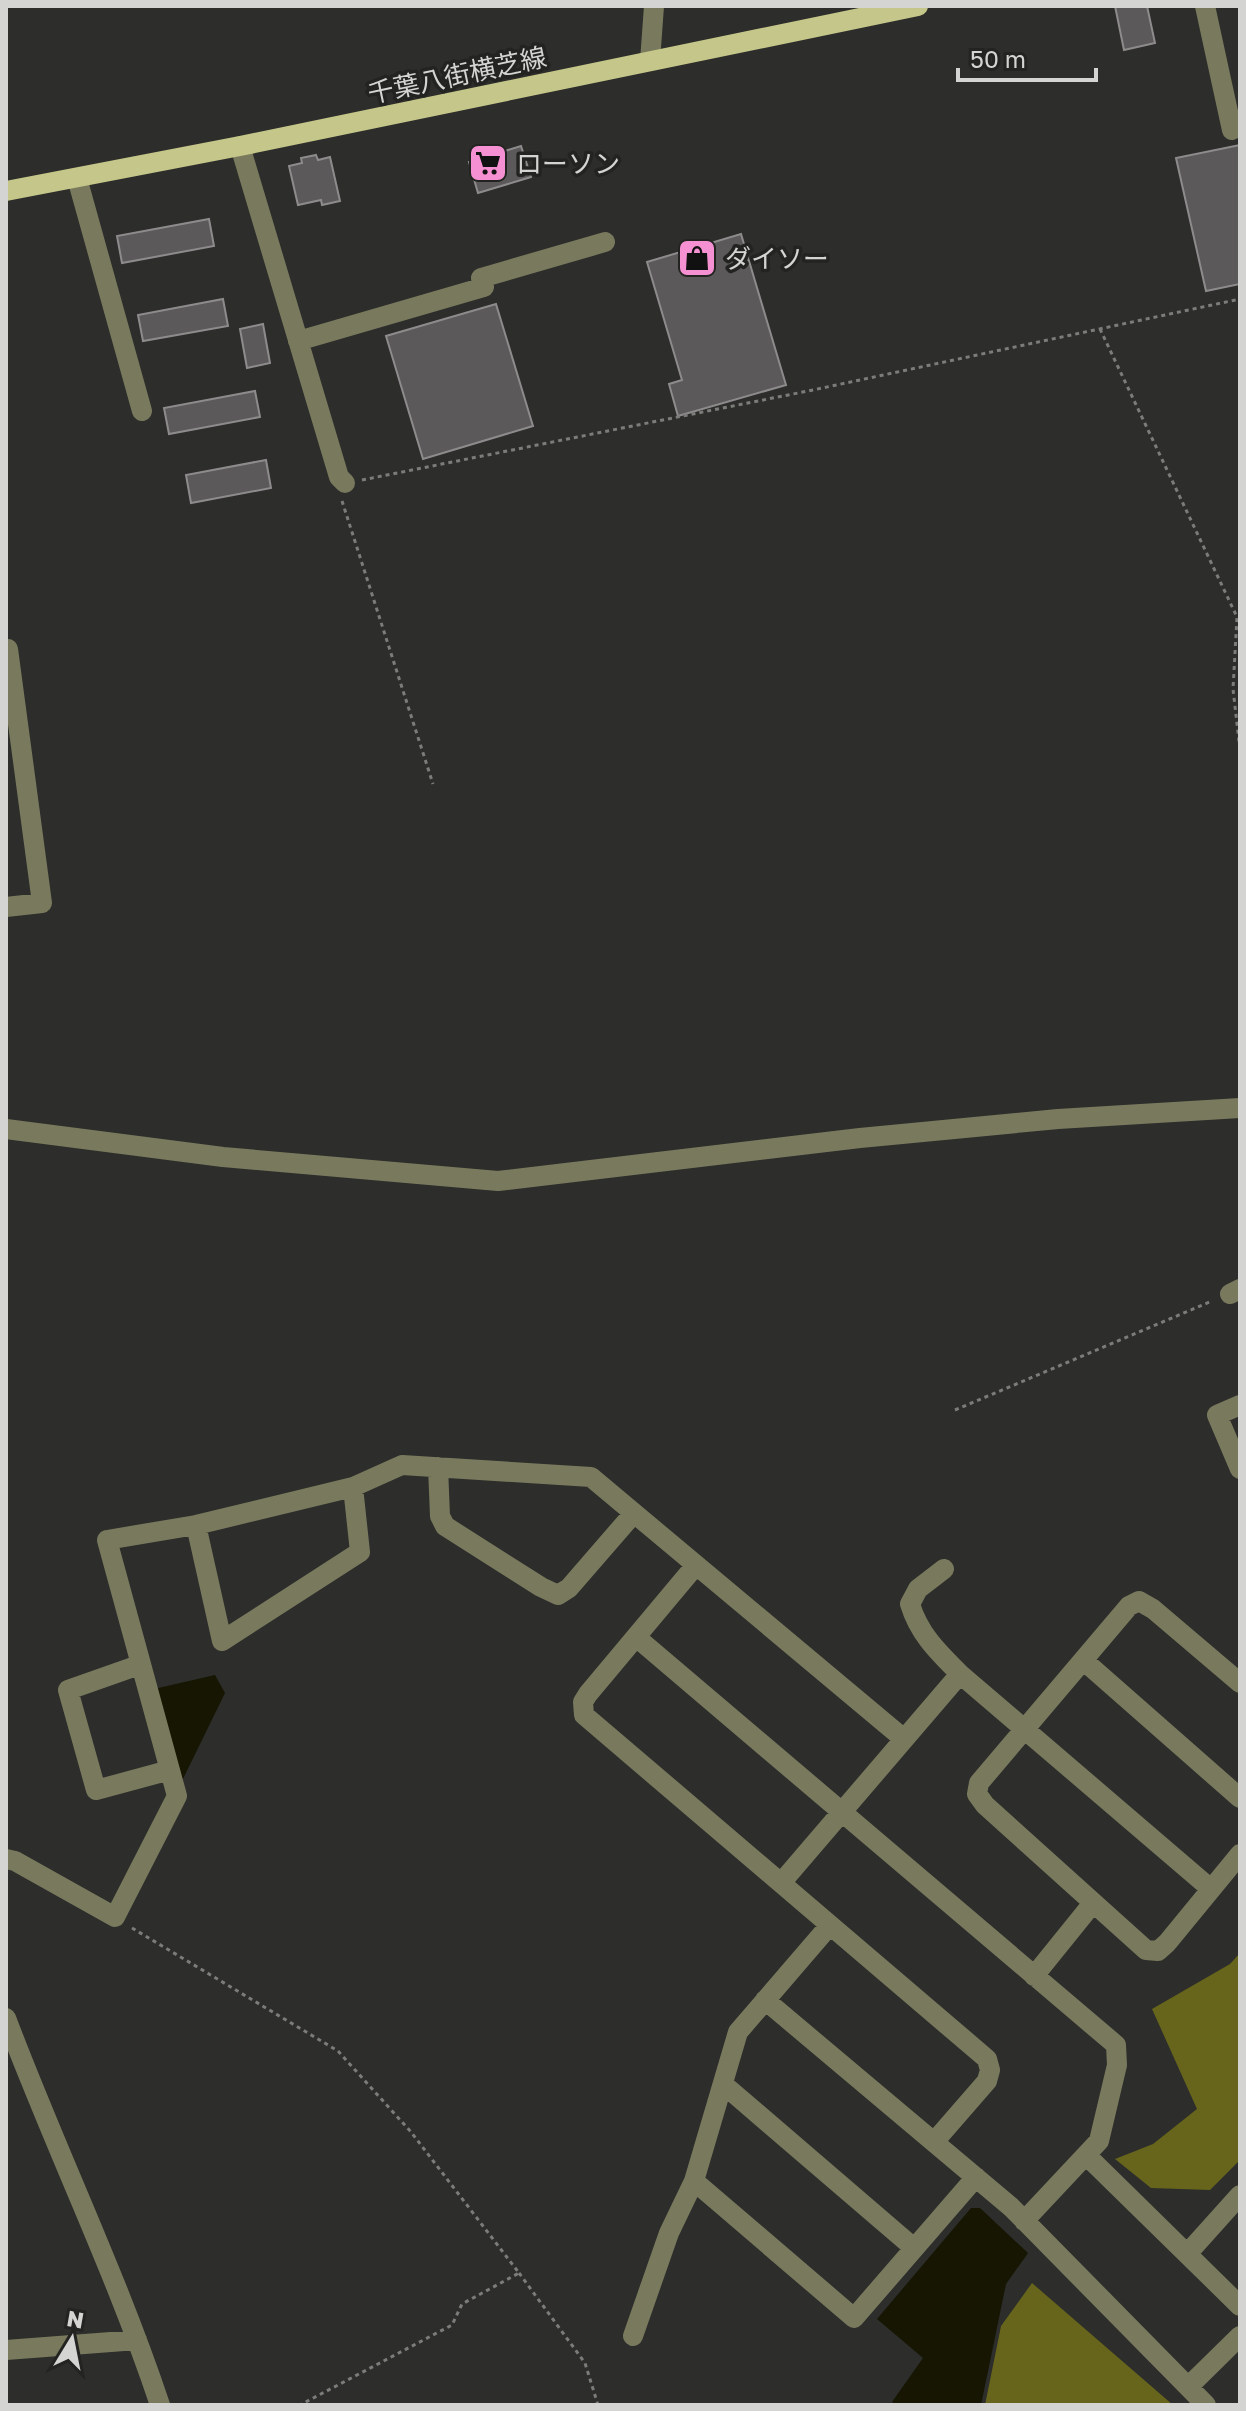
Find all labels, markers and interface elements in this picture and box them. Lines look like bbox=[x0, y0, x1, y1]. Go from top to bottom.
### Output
scale bar bbox=[958, 32, 1096, 82]
street label: 千葉八街横芝線 bbox=[365, 41, 549, 109]
text: 50 m bbox=[970, 44, 1026, 73]
supermarket icon: ローソン bbox=[467, 142, 509, 184]
place label: ローソン bbox=[516, 148, 620, 179]
shop icon: ダイソー bbox=[676, 237, 718, 279]
place label: ダイソー bbox=[725, 243, 829, 274]
north arrow bbox=[32, 2299, 112, 2379]
text: N bbox=[65, 2304, 86, 2334]

